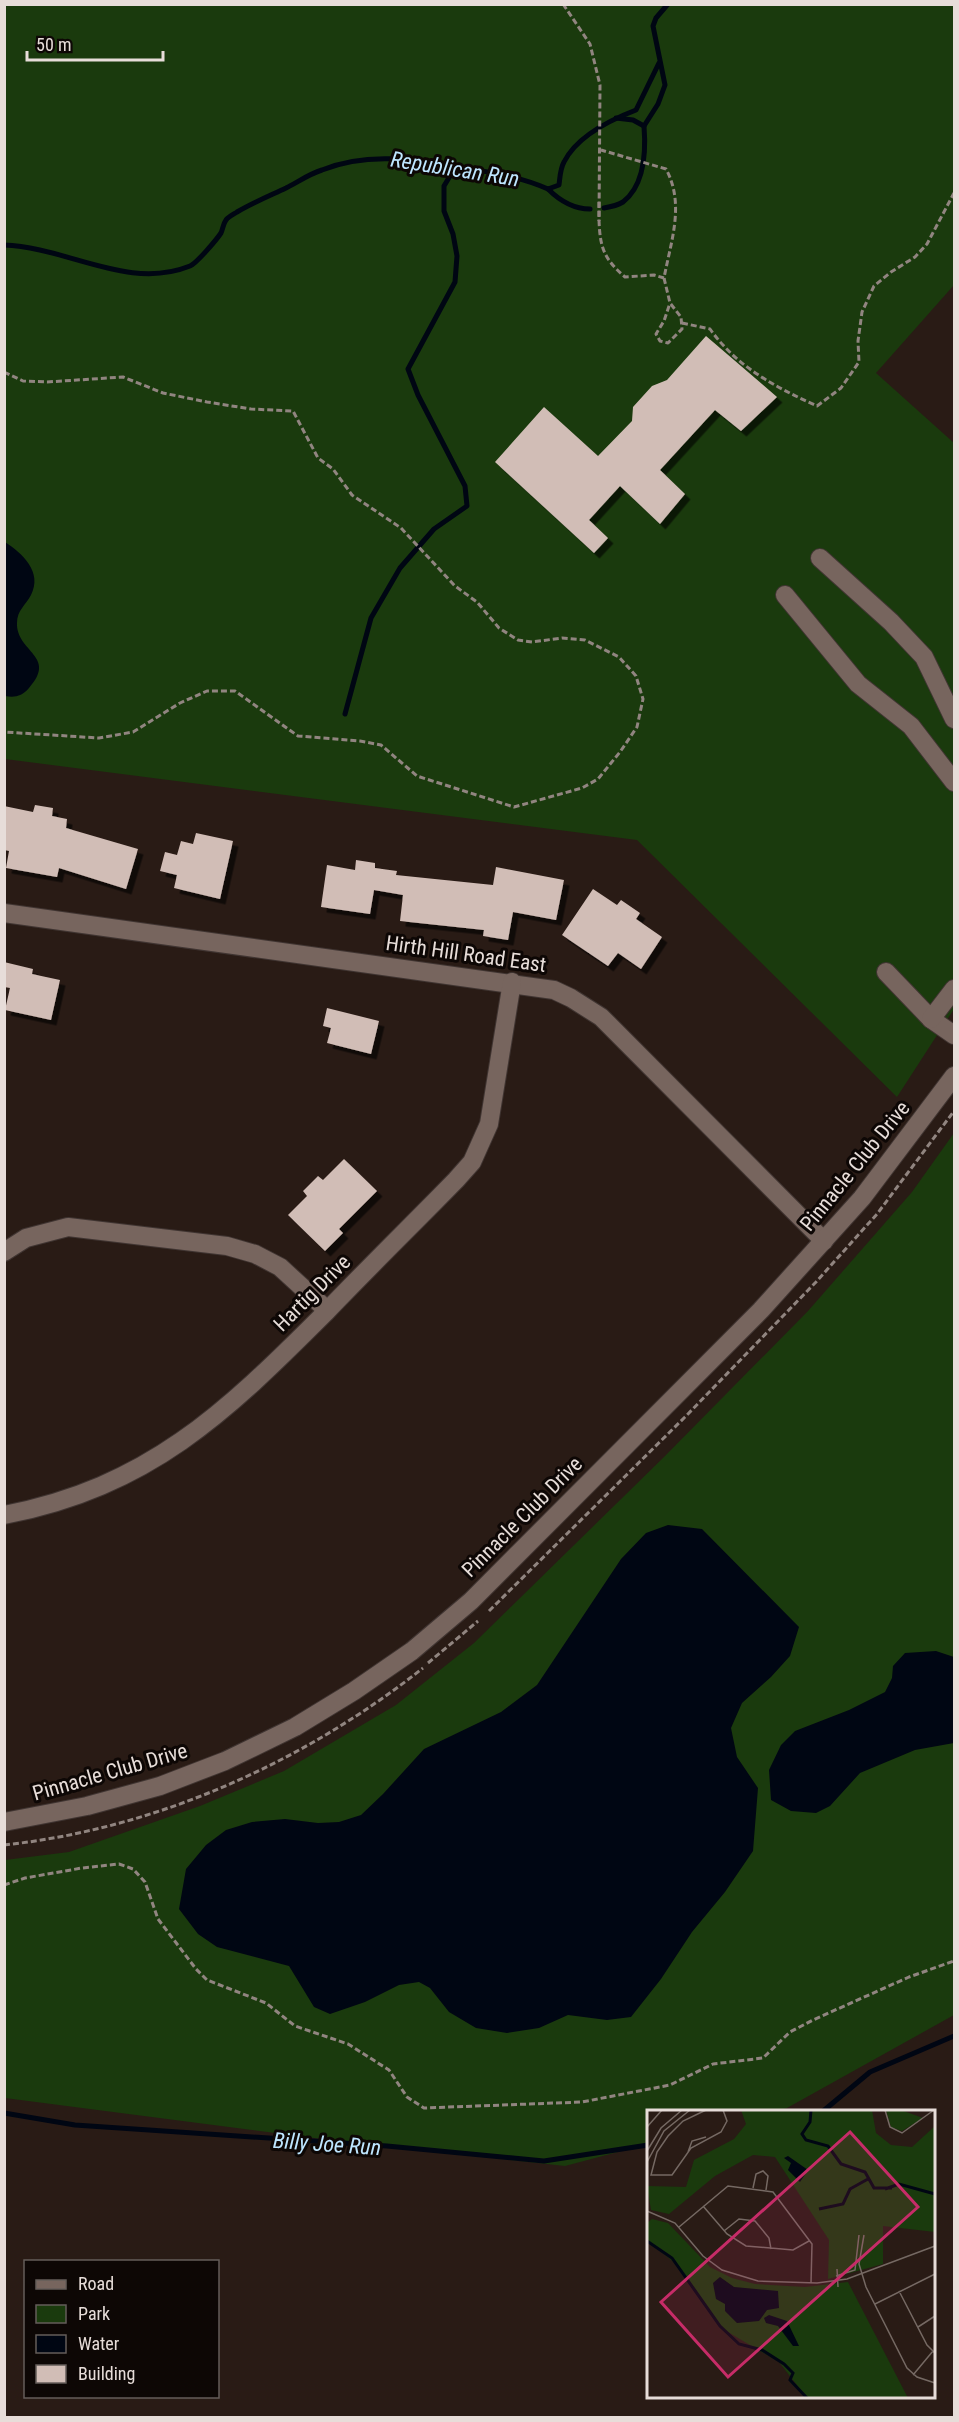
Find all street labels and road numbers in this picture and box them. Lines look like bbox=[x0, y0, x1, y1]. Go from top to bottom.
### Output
street label: Hirth Hill Road East bbox=[384, 931, 548, 977]
street label: Pinnacle Club Drive bbox=[795, 1096, 915, 1236]
street label: Hartig Drive bbox=[269, 1250, 355, 1336]
street label: Pinnacle Club Drive bbox=[457, 1452, 587, 1582]
street label: Pinnacle Club Drive bbox=[30, 1738, 190, 1806]

